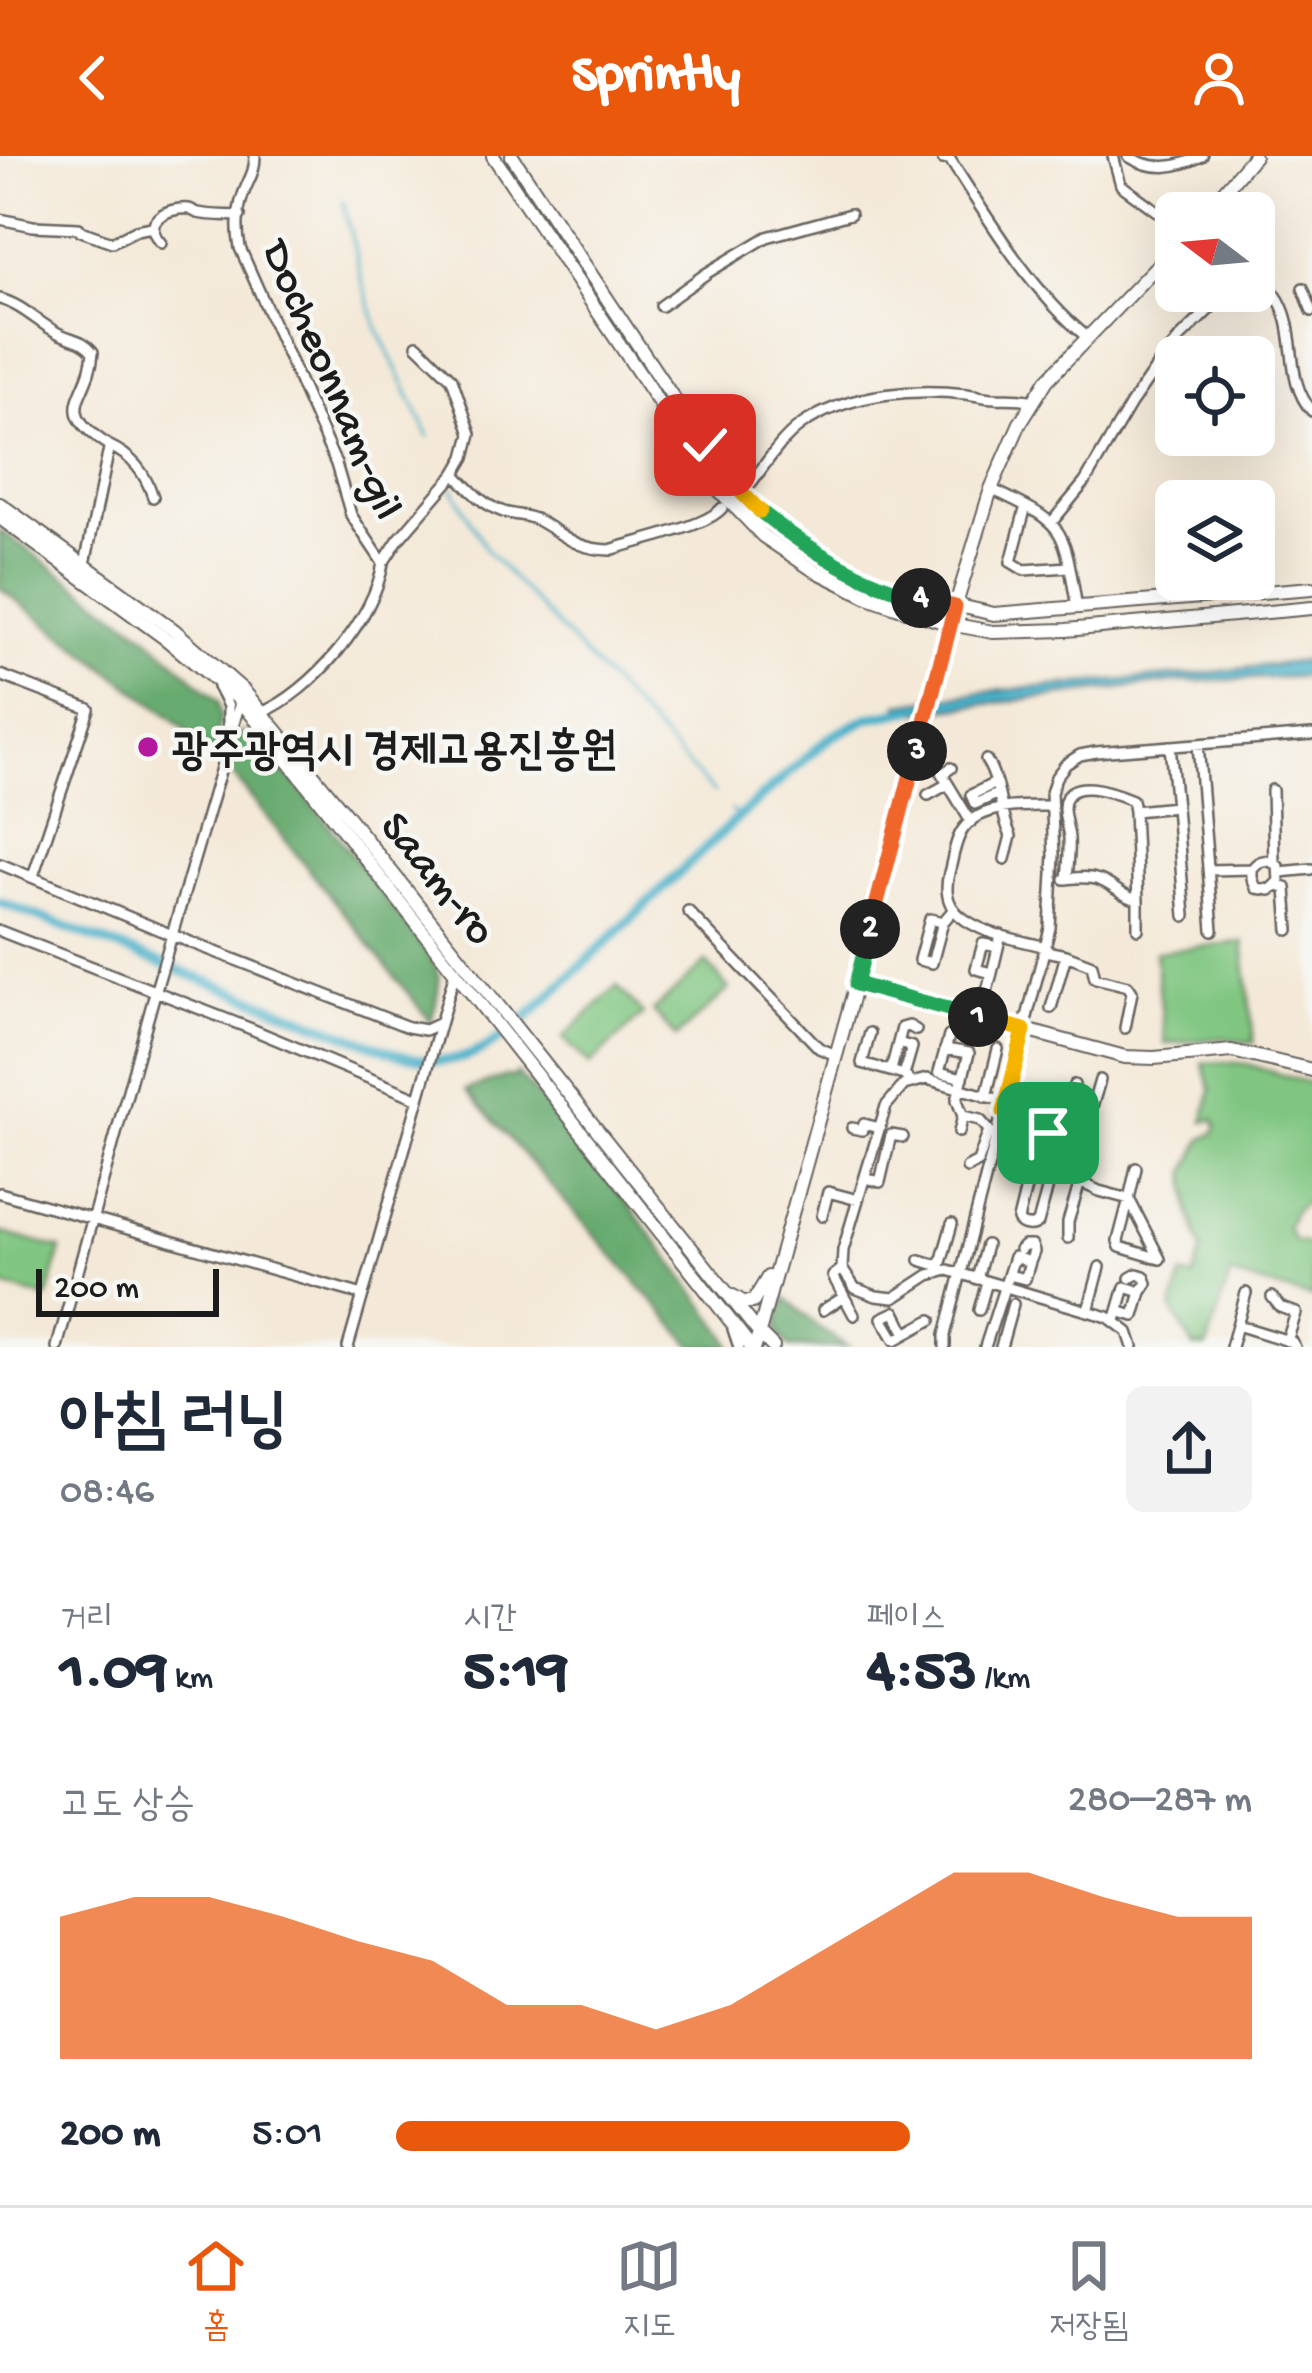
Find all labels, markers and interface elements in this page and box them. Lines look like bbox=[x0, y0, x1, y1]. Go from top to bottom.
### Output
icon: back bbox=[60, 45, 126, 111]
icon: person bbox=[1186, 45, 1252, 111]
text: Sprintly bbox=[572, 46, 740, 110]
north arrow bbox=[1155, 192, 1275, 312]
map controls bbox=[1155, 192, 1275, 600]
street label: Docheonnam-gil bbox=[245, 231, 412, 528]
button: locate bbox=[1155, 336, 1275, 456]
pin bbox=[654, 394, 756, 496]
icon: check bbox=[672, 412, 738, 478]
button: layers bbox=[1155, 480, 1275, 600]
pin: 4 bbox=[891, 568, 951, 628]
text: 4 bbox=[913, 579, 929, 617]
pin: 3 bbox=[887, 721, 947, 781]
place label: 광주광역시 경제고용진흥원 bbox=[172, 727, 617, 781]
text: 3 bbox=[908, 732, 926, 770]
marker: 광주광역시 경제고용진흥원 bbox=[135, 734, 161, 760]
street label: Saam-ro bbox=[365, 803, 505, 958]
pin: 2 bbox=[840, 899, 900, 959]
text: 2 bbox=[862, 910, 878, 948]
pin: 1 bbox=[948, 987, 1008, 1047]
text: 1 bbox=[971, 998, 985, 1036]
pin bbox=[997, 1082, 1099, 1184]
icon: arrive bbox=[1015, 1100, 1081, 1166]
scale bar bbox=[36, 1263, 219, 1316]
text: 200 m bbox=[54, 1271, 139, 1309]
button: share bbox=[1126, 1386, 1252, 1512]
text: 아침 러닝 bbox=[60, 1387, 288, 1465]
text: 08:46 bbox=[60, 1471, 154, 1517]
text: 거리 bbox=[60, 1602, 113, 1640]
text: 시간 bbox=[463, 1602, 516, 1640]
text: 페이스 bbox=[867, 1602, 946, 1640]
text: 1.09 bbox=[60, 1640, 167, 1710]
text: 5:19 bbox=[463, 1640, 568, 1710]
text: 4:53 bbox=[867, 1640, 977, 1710]
text: km bbox=[167, 1661, 213, 1699]
text: /km bbox=[977, 1661, 1030, 1699]
text: 280–287 m bbox=[1068, 1779, 1252, 1825]
text: 고도 상승 bbox=[60, 1785, 195, 1831]
text: 200 m bbox=[60, 2113, 160, 2159]
text: 5:01 bbox=[252, 2113, 323, 2159]
tab: 홈 bbox=[183, 2233, 249, 2348]
tab: 지도 bbox=[616, 2233, 682, 2348]
tab: 저장됨 bbox=[1049, 2233, 1129, 2348]

